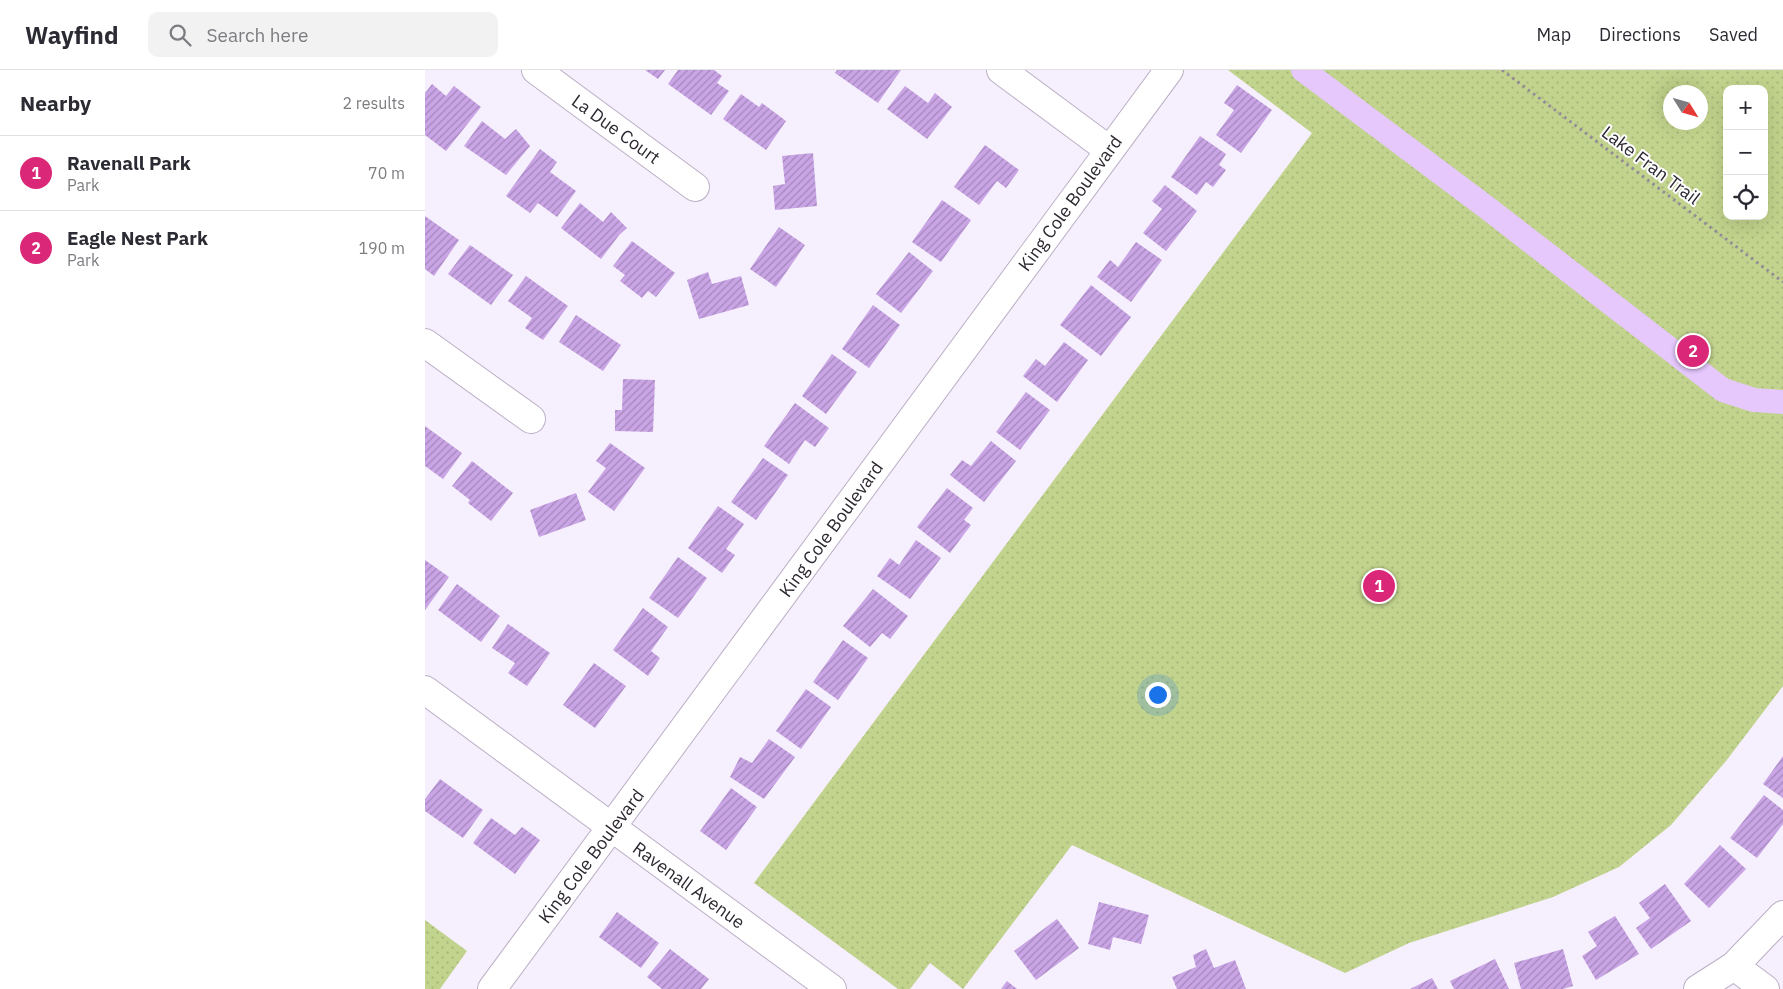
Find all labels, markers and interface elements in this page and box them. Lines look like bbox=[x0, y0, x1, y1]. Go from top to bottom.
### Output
search box bbox=[148, 12, 498, 57]
text: Wayfind bbox=[25, 19, 118, 51]
icon: search bbox=[166, 21, 194, 49]
text: Search here bbox=[206, 23, 308, 47]
text: Map bbox=[1536, 23, 1571, 46]
text: Directions bbox=[1599, 23, 1681, 46]
text: Saved bbox=[1709, 23, 1758, 46]
north arrow bbox=[1663, 85, 1708, 130]
map controls bbox=[1723, 85, 1768, 220]
button: + bbox=[1723, 85, 1768, 130]
text: Nearby bbox=[20, 89, 91, 117]
street label: La Due Court bbox=[567, 89, 665, 169]
text: 2 results bbox=[342, 93, 405, 113]
street label: Lake Fran Trail bbox=[1597, 121, 1705, 210]
button: − bbox=[1723, 130, 1768, 175]
street label: King Cole Boulevard bbox=[1013, 131, 1127, 275]
text: Ravenall Park bbox=[67, 151, 191, 175]
text: 1 bbox=[31, 163, 41, 183]
text: 70 m bbox=[368, 163, 405, 183]
text: Park bbox=[67, 175, 99, 195]
button: locate bbox=[1723, 175, 1768, 220]
text: Eagle Nest Park bbox=[67, 226, 208, 250]
text: 2 bbox=[31, 238, 41, 258]
text: 190 m bbox=[358, 238, 405, 258]
text: Park bbox=[67, 250, 99, 270]
pin: 2 bbox=[1677, 332, 1709, 370]
street label: King Cole Boulevard bbox=[774, 457, 888, 601]
pin: 1 bbox=[1363, 567, 1395, 605]
your location bbox=[1145, 682, 1171, 708]
street label: King Cole Boulevard bbox=[533, 784, 649, 928]
street label: Ravenall Avenue bbox=[628, 837, 750, 934]

